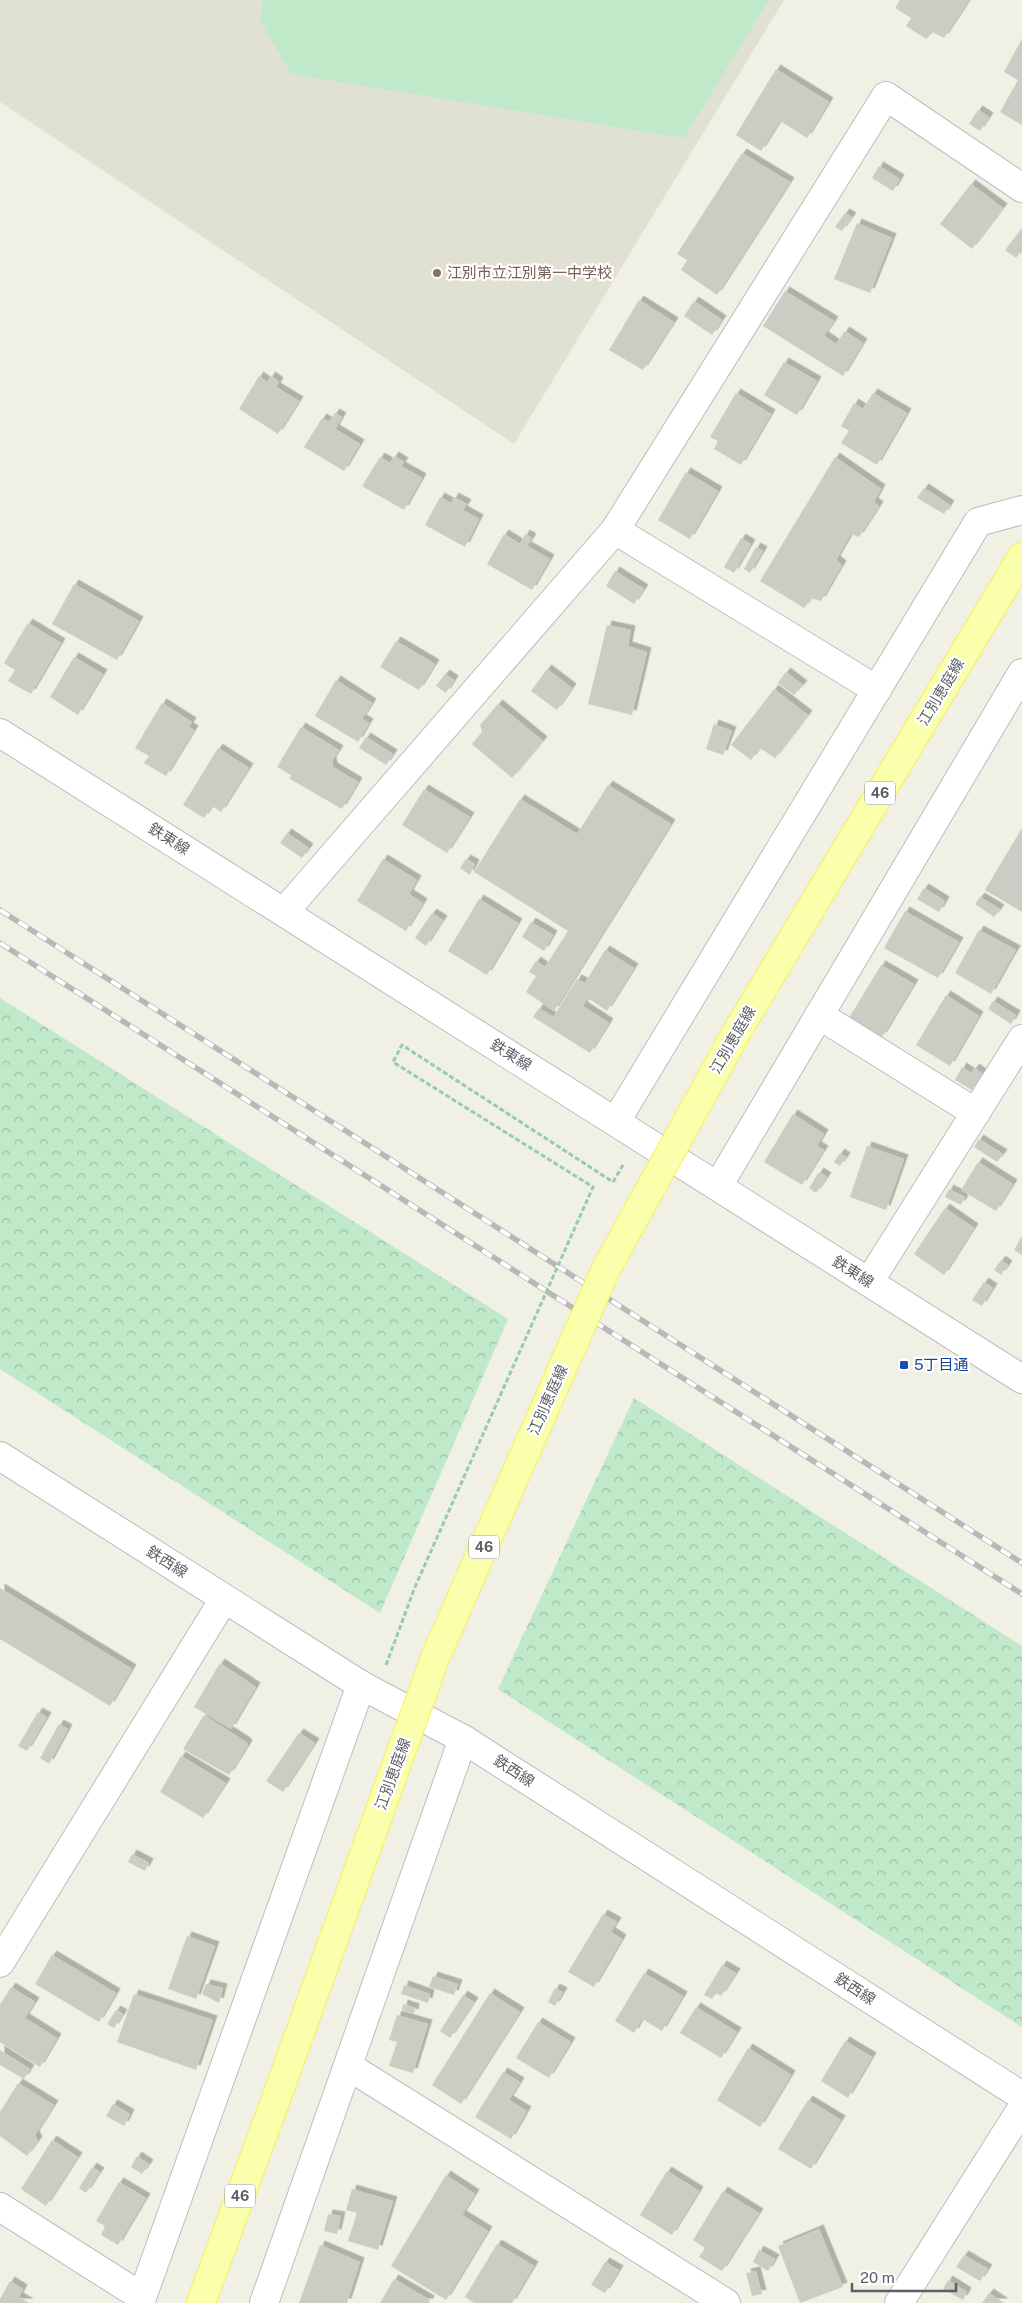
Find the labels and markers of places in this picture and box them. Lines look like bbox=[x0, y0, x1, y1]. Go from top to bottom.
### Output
place label: 江別市立江別第一中学校 bbox=[447, 264, 612, 281]
marker: 江別市立江別第一中学校 bbox=[431, 267, 443, 279]
place label: 5丁目通 bbox=[914, 1356, 969, 1373]
marker: 5丁目通 bbox=[898, 1359, 910, 1371]

